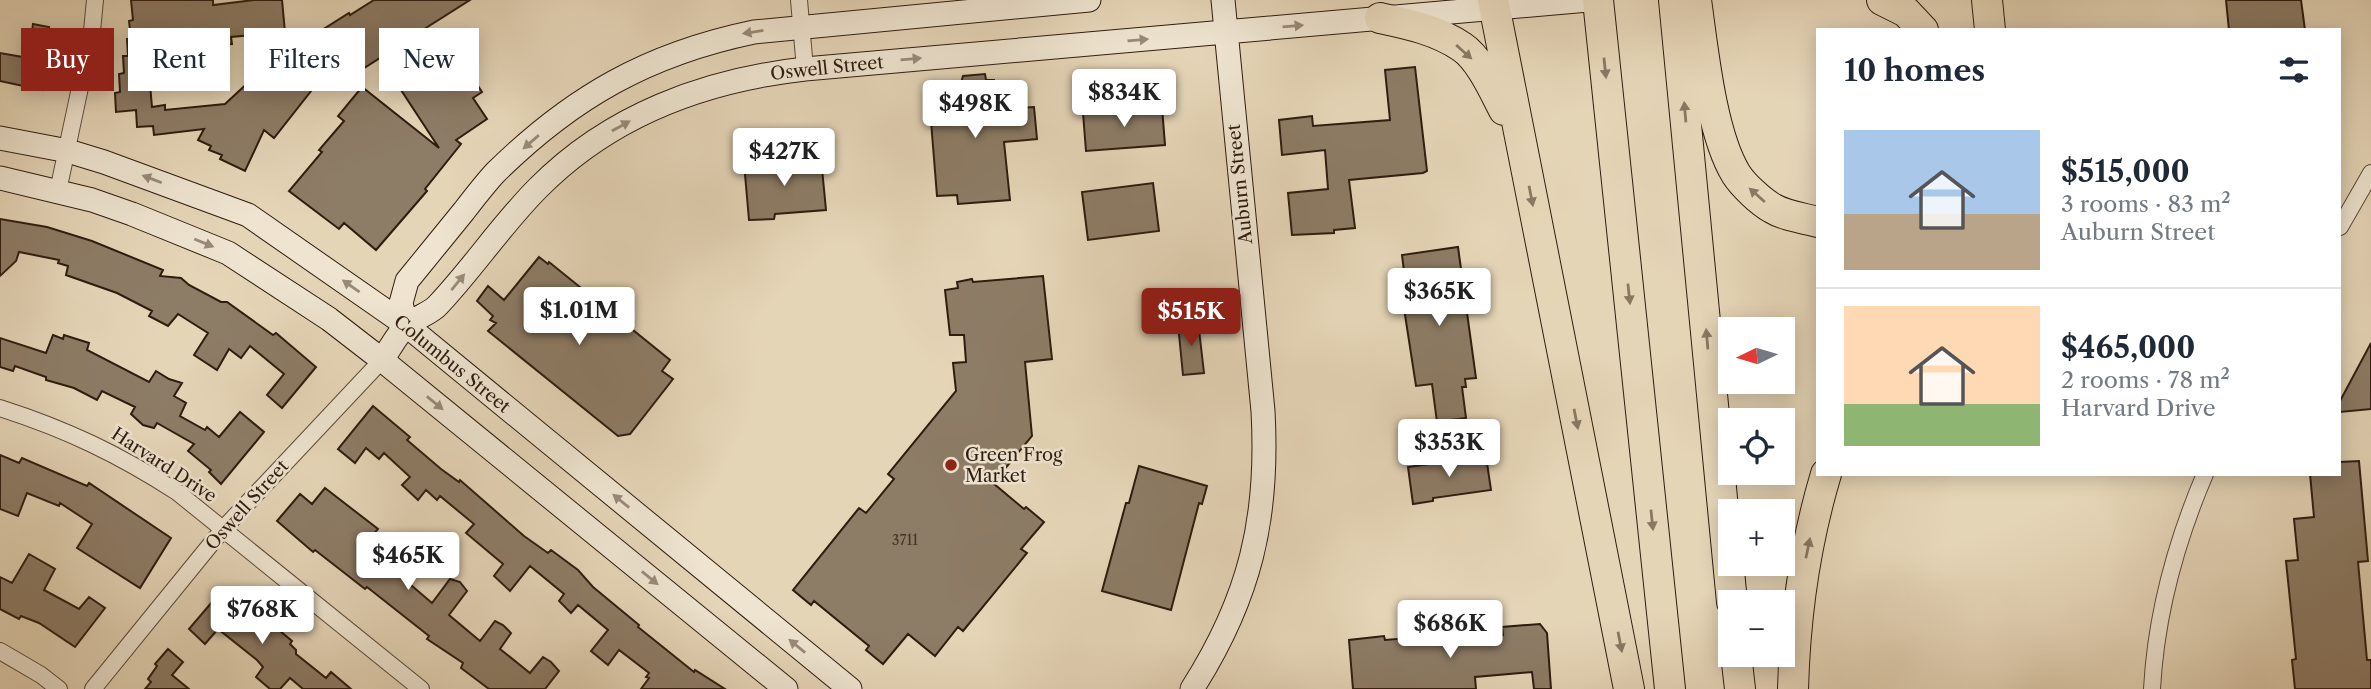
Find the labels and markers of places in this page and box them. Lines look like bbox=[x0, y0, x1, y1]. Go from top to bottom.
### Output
pin: $834K bbox=[1075, 69, 1173, 129]
pin: $498K bbox=[926, 80, 1024, 140]
pin: $427K bbox=[735, 128, 833, 188]
pin: $365K bbox=[1390, 268, 1488, 328]
pin: $1.01M bbox=[522, 288, 636, 347]
pin: $515K bbox=[1142, 288, 1240, 348]
pin: $353K bbox=[1400, 420, 1498, 479]
place label: Green Frog Market bbox=[965, 444, 1063, 487]
marker: Green Frog Market bbox=[943, 457, 959, 473]
pin: $465K bbox=[359, 532, 457, 592]
pin: $768K bbox=[213, 586, 311, 646]
pin: $686K bbox=[1401, 600, 1499, 660]

